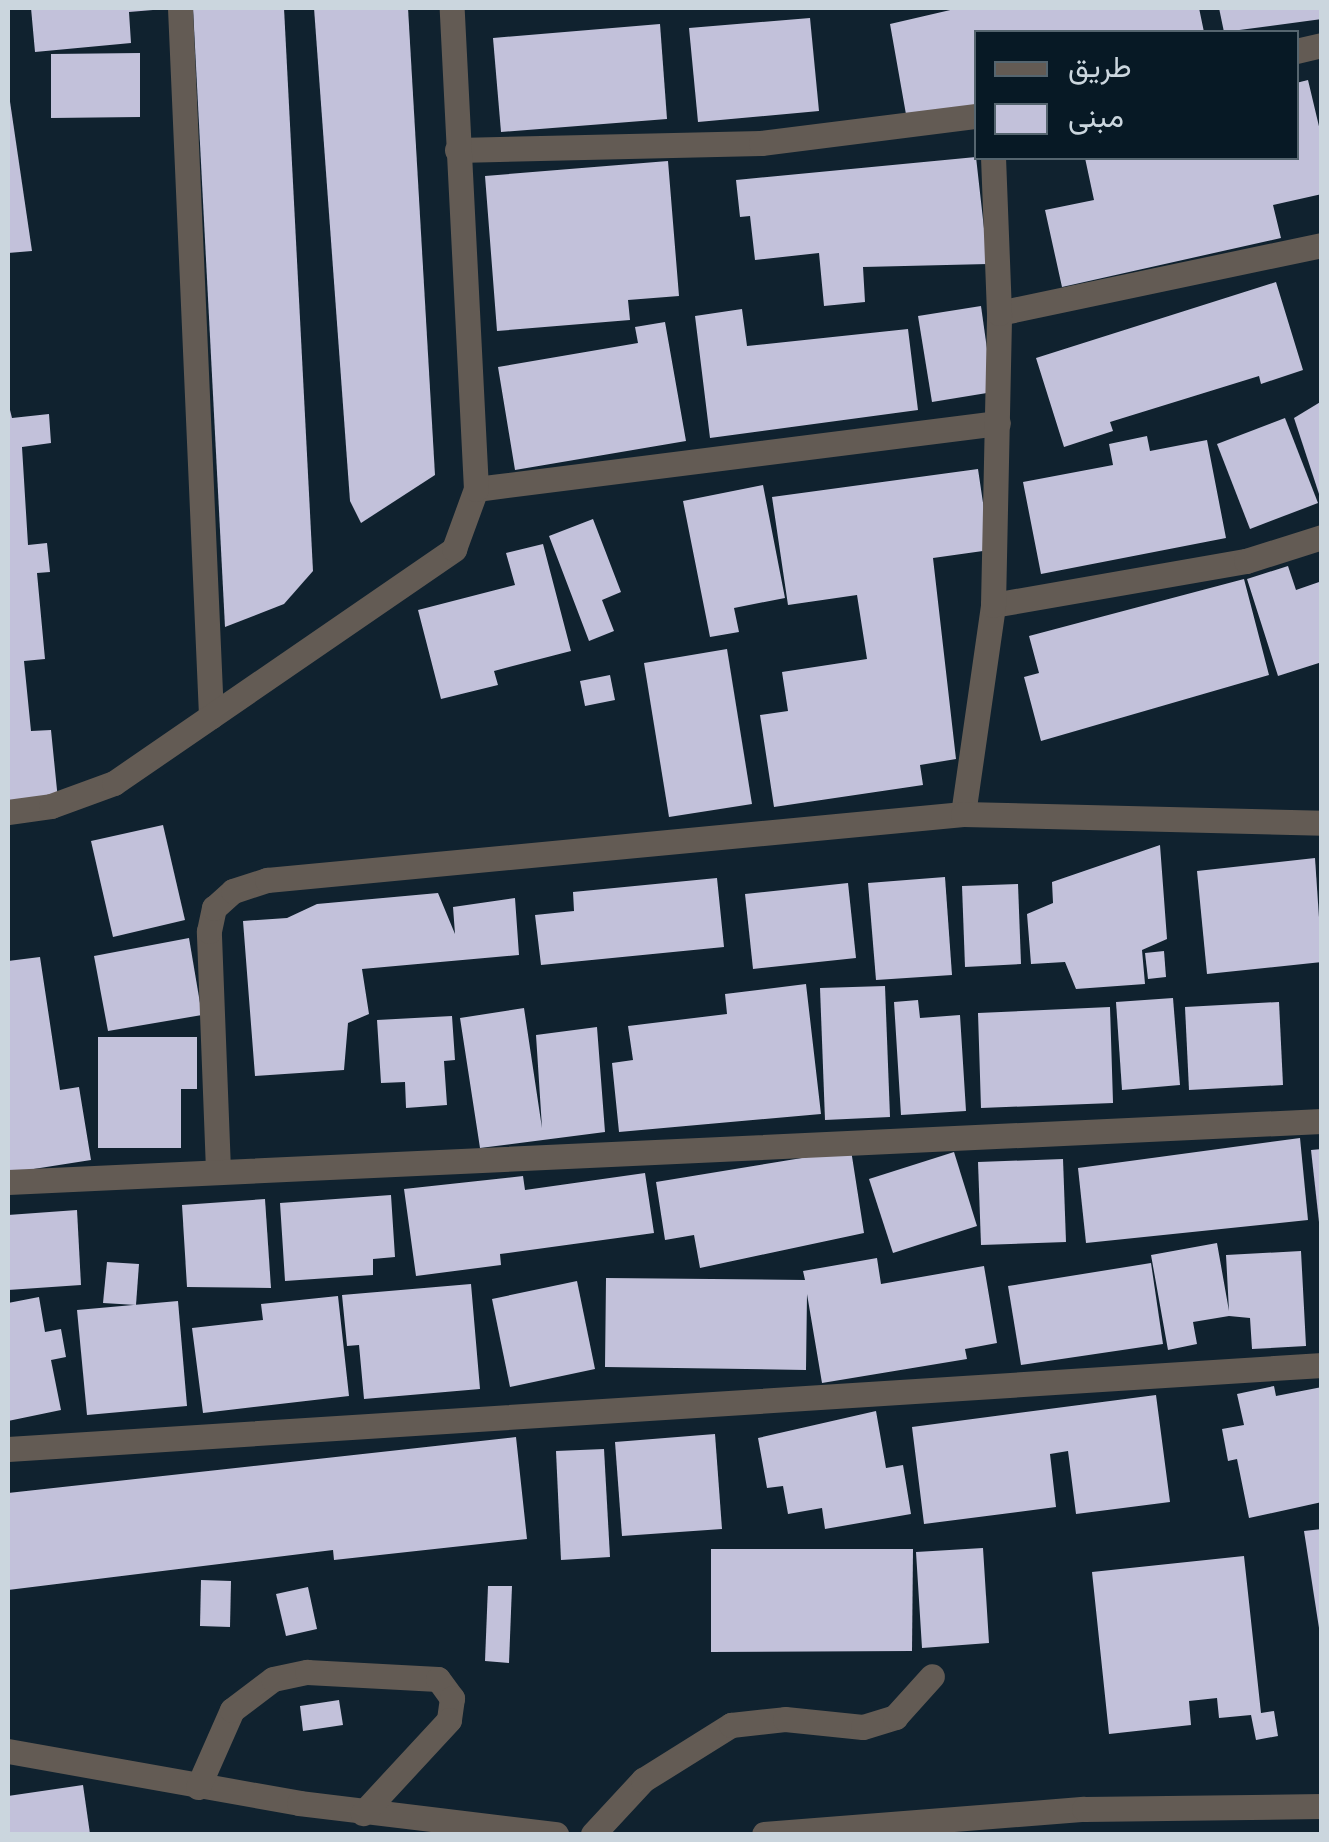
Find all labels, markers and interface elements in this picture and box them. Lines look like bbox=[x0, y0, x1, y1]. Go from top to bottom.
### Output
legend bbox=[974, 30, 1299, 160]
text: طريق bbox=[1068, 47, 1132, 83]
text: مبنى bbox=[1068, 97, 1124, 133]

